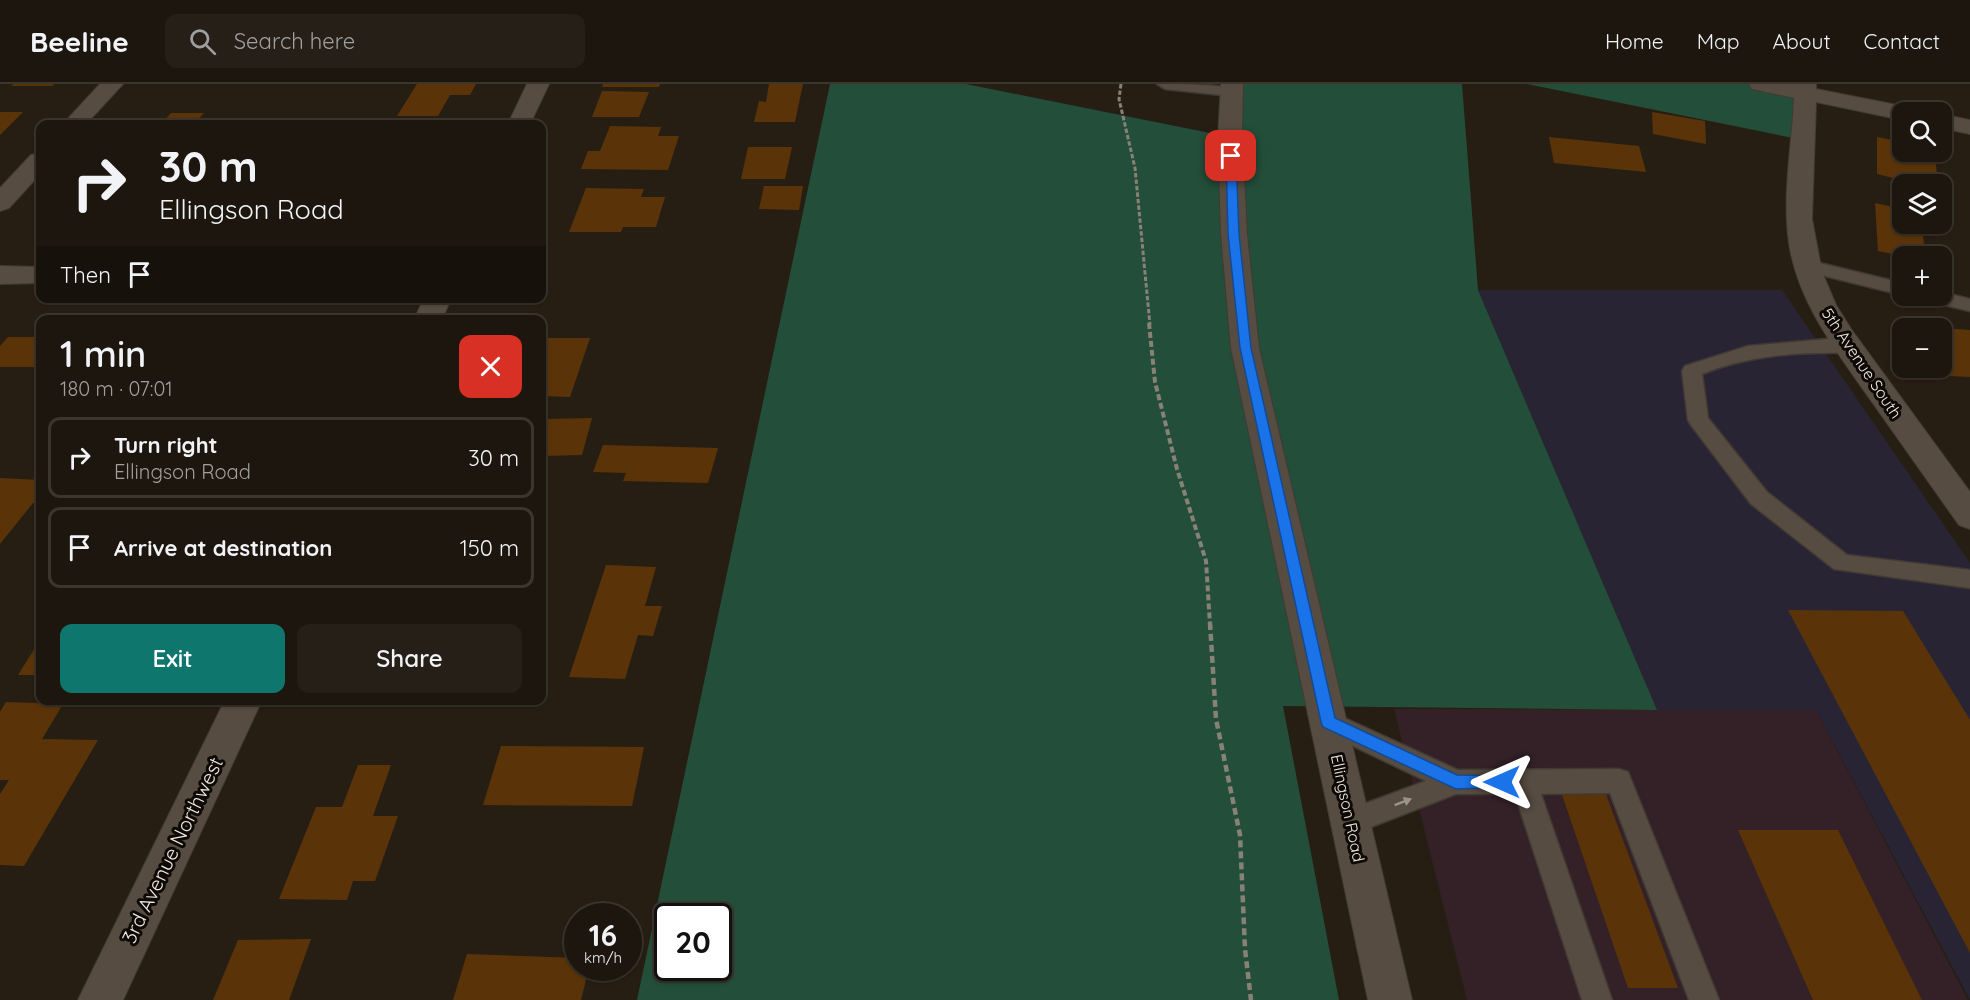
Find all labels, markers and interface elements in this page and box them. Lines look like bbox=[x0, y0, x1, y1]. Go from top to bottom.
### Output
search box bbox=[165, 14, 585, 68]
text: Beeline bbox=[30, 24, 129, 59]
icon: search bbox=[186, 25, 219, 58]
text: Search here bbox=[234, 27, 355, 55]
text: Home bbox=[1605, 28, 1664, 54]
text: Map bbox=[1697, 28, 1740, 54]
text: About bbox=[1773, 28, 1831, 54]
text: Contact bbox=[1864, 28, 1940, 54]
map controls bbox=[1892, 102, 1952, 378]
button: search bbox=[1892, 102, 1952, 162]
pin bbox=[1205, 130, 1256, 181]
icon: arrive bbox=[1214, 139, 1247, 172]
text: 30 m bbox=[159, 140, 258, 193]
icon: right bbox=[60, 144, 138, 222]
button: layers bbox=[1892, 174, 1952, 234]
text: Ellingson Road bbox=[159, 192, 344, 226]
button: + bbox=[1892, 246, 1952, 306]
icon: arrive bbox=[123, 258, 156, 291]
text: Then bbox=[60, 261, 111, 289]
street label: 5th Avenue South bbox=[1818, 304, 1906, 422]
button: − bbox=[1892, 318, 1952, 378]
text: 1 min bbox=[60, 331, 146, 376]
button: close bbox=[459, 335, 522, 398]
text: 180 m · 07:01 bbox=[60, 376, 173, 401]
text: Turn right bbox=[114, 431, 218, 459]
icon: right bbox=[63, 441, 96, 474]
text: 30 m bbox=[468, 444, 519, 472]
text: Ellingson Road bbox=[114, 459, 251, 484]
icon: arrive bbox=[63, 531, 96, 564]
text: Arrive at destination bbox=[114, 534, 332, 562]
text: 150 m bbox=[460, 534, 519, 562]
button: Exit bbox=[60, 624, 285, 693]
button: Share bbox=[297, 624, 522, 693]
position arrow bbox=[1470, 750, 1534, 814]
street label: Ellingson Road bbox=[1327, 752, 1369, 864]
street label: 3rd Avenue Northwest bbox=[116, 753, 228, 947]
one-way arrow bbox=[1395, 797, 1413, 807]
speed limit sign: 20 bbox=[654, 903, 732, 981]
text: 16 bbox=[589, 916, 617, 954]
text: km/h bbox=[584, 948, 622, 967]

